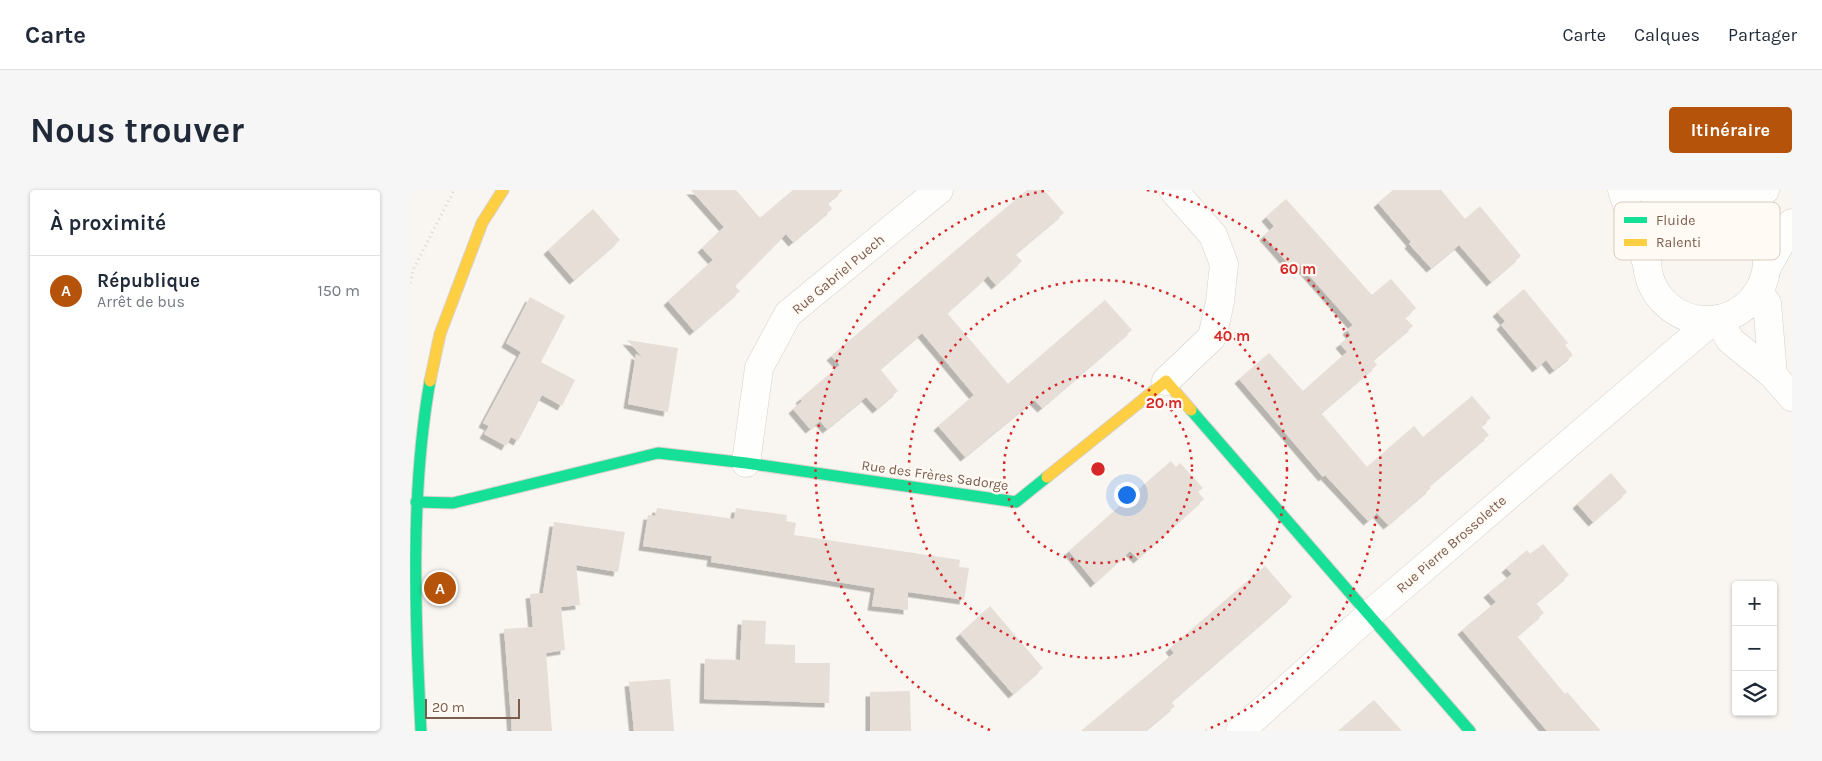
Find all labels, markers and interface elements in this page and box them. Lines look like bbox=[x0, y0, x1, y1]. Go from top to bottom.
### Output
text: Carte bbox=[25, 21, 86, 49]
text: Carte bbox=[1562, 24, 1606, 46]
text: Calques bbox=[1634, 24, 1700, 46]
text: Partager bbox=[1728, 24, 1797, 46]
button: Itinéraire bbox=[1669, 107, 1792, 153]
text: Nous trouver bbox=[30, 110, 244, 151]
legend bbox=[1614, 202, 1780, 260]
text: À proximité bbox=[50, 211, 166, 235]
text: Fluide bbox=[1656, 212, 1695, 229]
street label: Rue Gabriel Puech bbox=[789, 231, 888, 318]
text: Ralenti bbox=[1656, 234, 1701, 251]
text: 60 m bbox=[1280, 260, 1316, 278]
text: République bbox=[97, 270, 200, 292]
text: A bbox=[61, 281, 71, 300]
text: 150 m bbox=[317, 281, 360, 300]
text: Arrêt de bus bbox=[97, 292, 185, 311]
text: 40 m bbox=[1214, 327, 1250, 345]
text: 20 m bbox=[1146, 394, 1182, 412]
street label: Rue des Frères Sadorge bbox=[860, 457, 1010, 494]
centre of rings bbox=[1089, 460, 1107, 478]
your location bbox=[1114, 482, 1140, 508]
street label: Rue Pierre Brossolette bbox=[1393, 492, 1510, 597]
pin: A bbox=[424, 569, 456, 607]
map controls bbox=[1732, 581, 1777, 716]
button: + bbox=[1732, 581, 1777, 626]
button: − bbox=[1732, 626, 1777, 671]
button: layers bbox=[1732, 671, 1777, 716]
scale bar bbox=[425, 696, 520, 719]
text: 20 m bbox=[432, 699, 465, 716]

